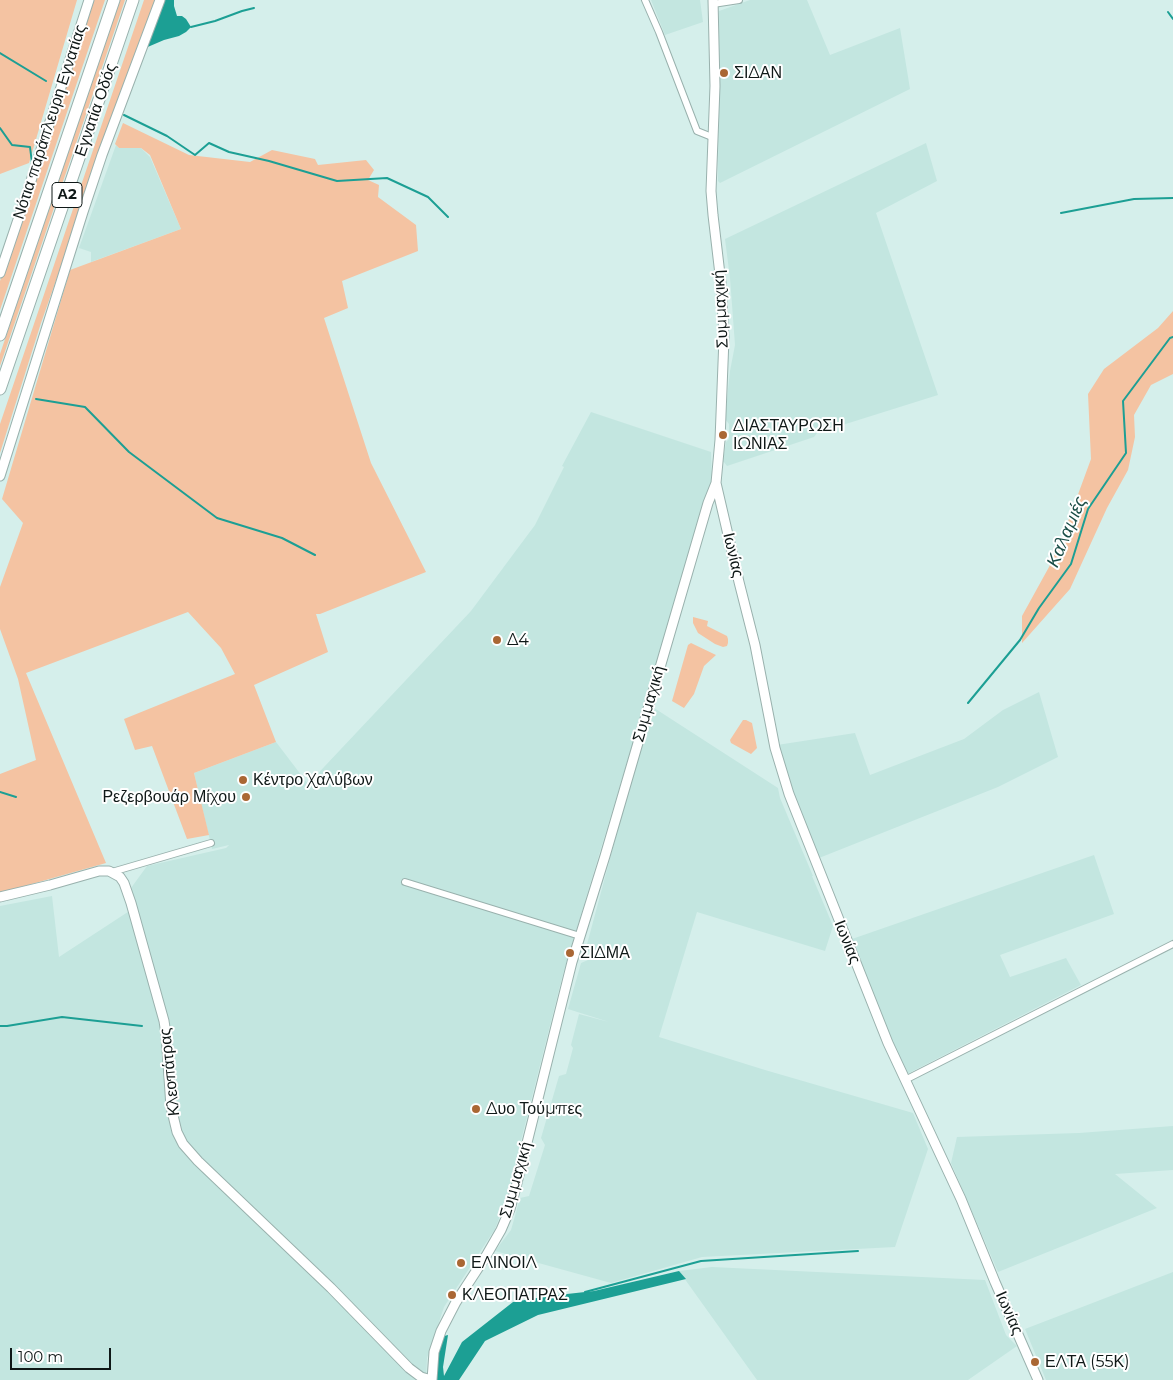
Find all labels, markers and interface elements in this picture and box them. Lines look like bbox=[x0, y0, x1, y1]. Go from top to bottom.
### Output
street label: Νότια παράπλευρη Εγνατίας bbox=[9, 22, 91, 222]
street label: Εγνατία Οδός bbox=[71, 61, 121, 159]
place label: ΣΙΔΑΝ bbox=[734, 63, 782, 83]
marker: ΣΙΔΑΝ bbox=[718, 67, 730, 79]
road number: Α2 bbox=[52, 182, 82, 208]
street label: Συμμαχική bbox=[709, 269, 733, 349]
place label: ΔΙΑΣΤΑΥΡΩΣΗ ΙΩΝΙΑΣ bbox=[733, 416, 844, 454]
marker: ΔΙΑΣΤΑΥΡΩΣΗ ΙΩΝΙΑΣ bbox=[717, 429, 729, 441]
water label: Καλαμιές bbox=[1042, 493, 1092, 571]
street label: Ιωνίας bbox=[719, 531, 747, 579]
place label: Δ4 bbox=[507, 630, 529, 650]
marker: Δ4 bbox=[491, 634, 503, 646]
street label: Συμμαχική bbox=[629, 664, 669, 744]
place label: Κέντρο Χαλύβων bbox=[253, 770, 373, 790]
marker: Κέντρο Χαλύβων bbox=[237, 774, 249, 786]
place label: Ρεζερβουάρ Μίχου bbox=[102, 787, 236, 807]
marker: Ρεζερβουάρ Μίχου bbox=[240, 791, 252, 803]
street label: Ιωνίας bbox=[830, 917, 864, 967]
place label: ΣΙΔΜΑ bbox=[580, 943, 630, 963]
marker: ΣΙΔΜΑ bbox=[564, 947, 576, 959]
street label: Κλεοπάτρας bbox=[156, 1027, 184, 1117]
place label: Δυο Τούμπες bbox=[486, 1099, 582, 1119]
marker: Δυο Τούμπες bbox=[470, 1103, 482, 1115]
street label: Συμμαχική bbox=[496, 1140, 536, 1220]
place label: ΕΛΙΝΟΙΛ bbox=[471, 1253, 537, 1273]
marker: ΕΛΙΝΟΙΛ bbox=[455, 1257, 467, 1269]
place label: ΚΛΕΟΠΑΤΡΑΣ bbox=[462, 1285, 568, 1305]
street label: Ιωνίας bbox=[991, 1288, 1027, 1338]
marker: ΚΛΕΟΠΑΤΡΑΣ bbox=[446, 1289, 458, 1301]
scale bar bbox=[12, 1338, 114, 1370]
text: 100 m bbox=[18, 1347, 63, 1366]
place label: ΕΛΤΑ (55Κ) bbox=[1045, 1352, 1130, 1372]
marker: ΕΛΤΑ (55Κ) bbox=[1029, 1356, 1041, 1368]

